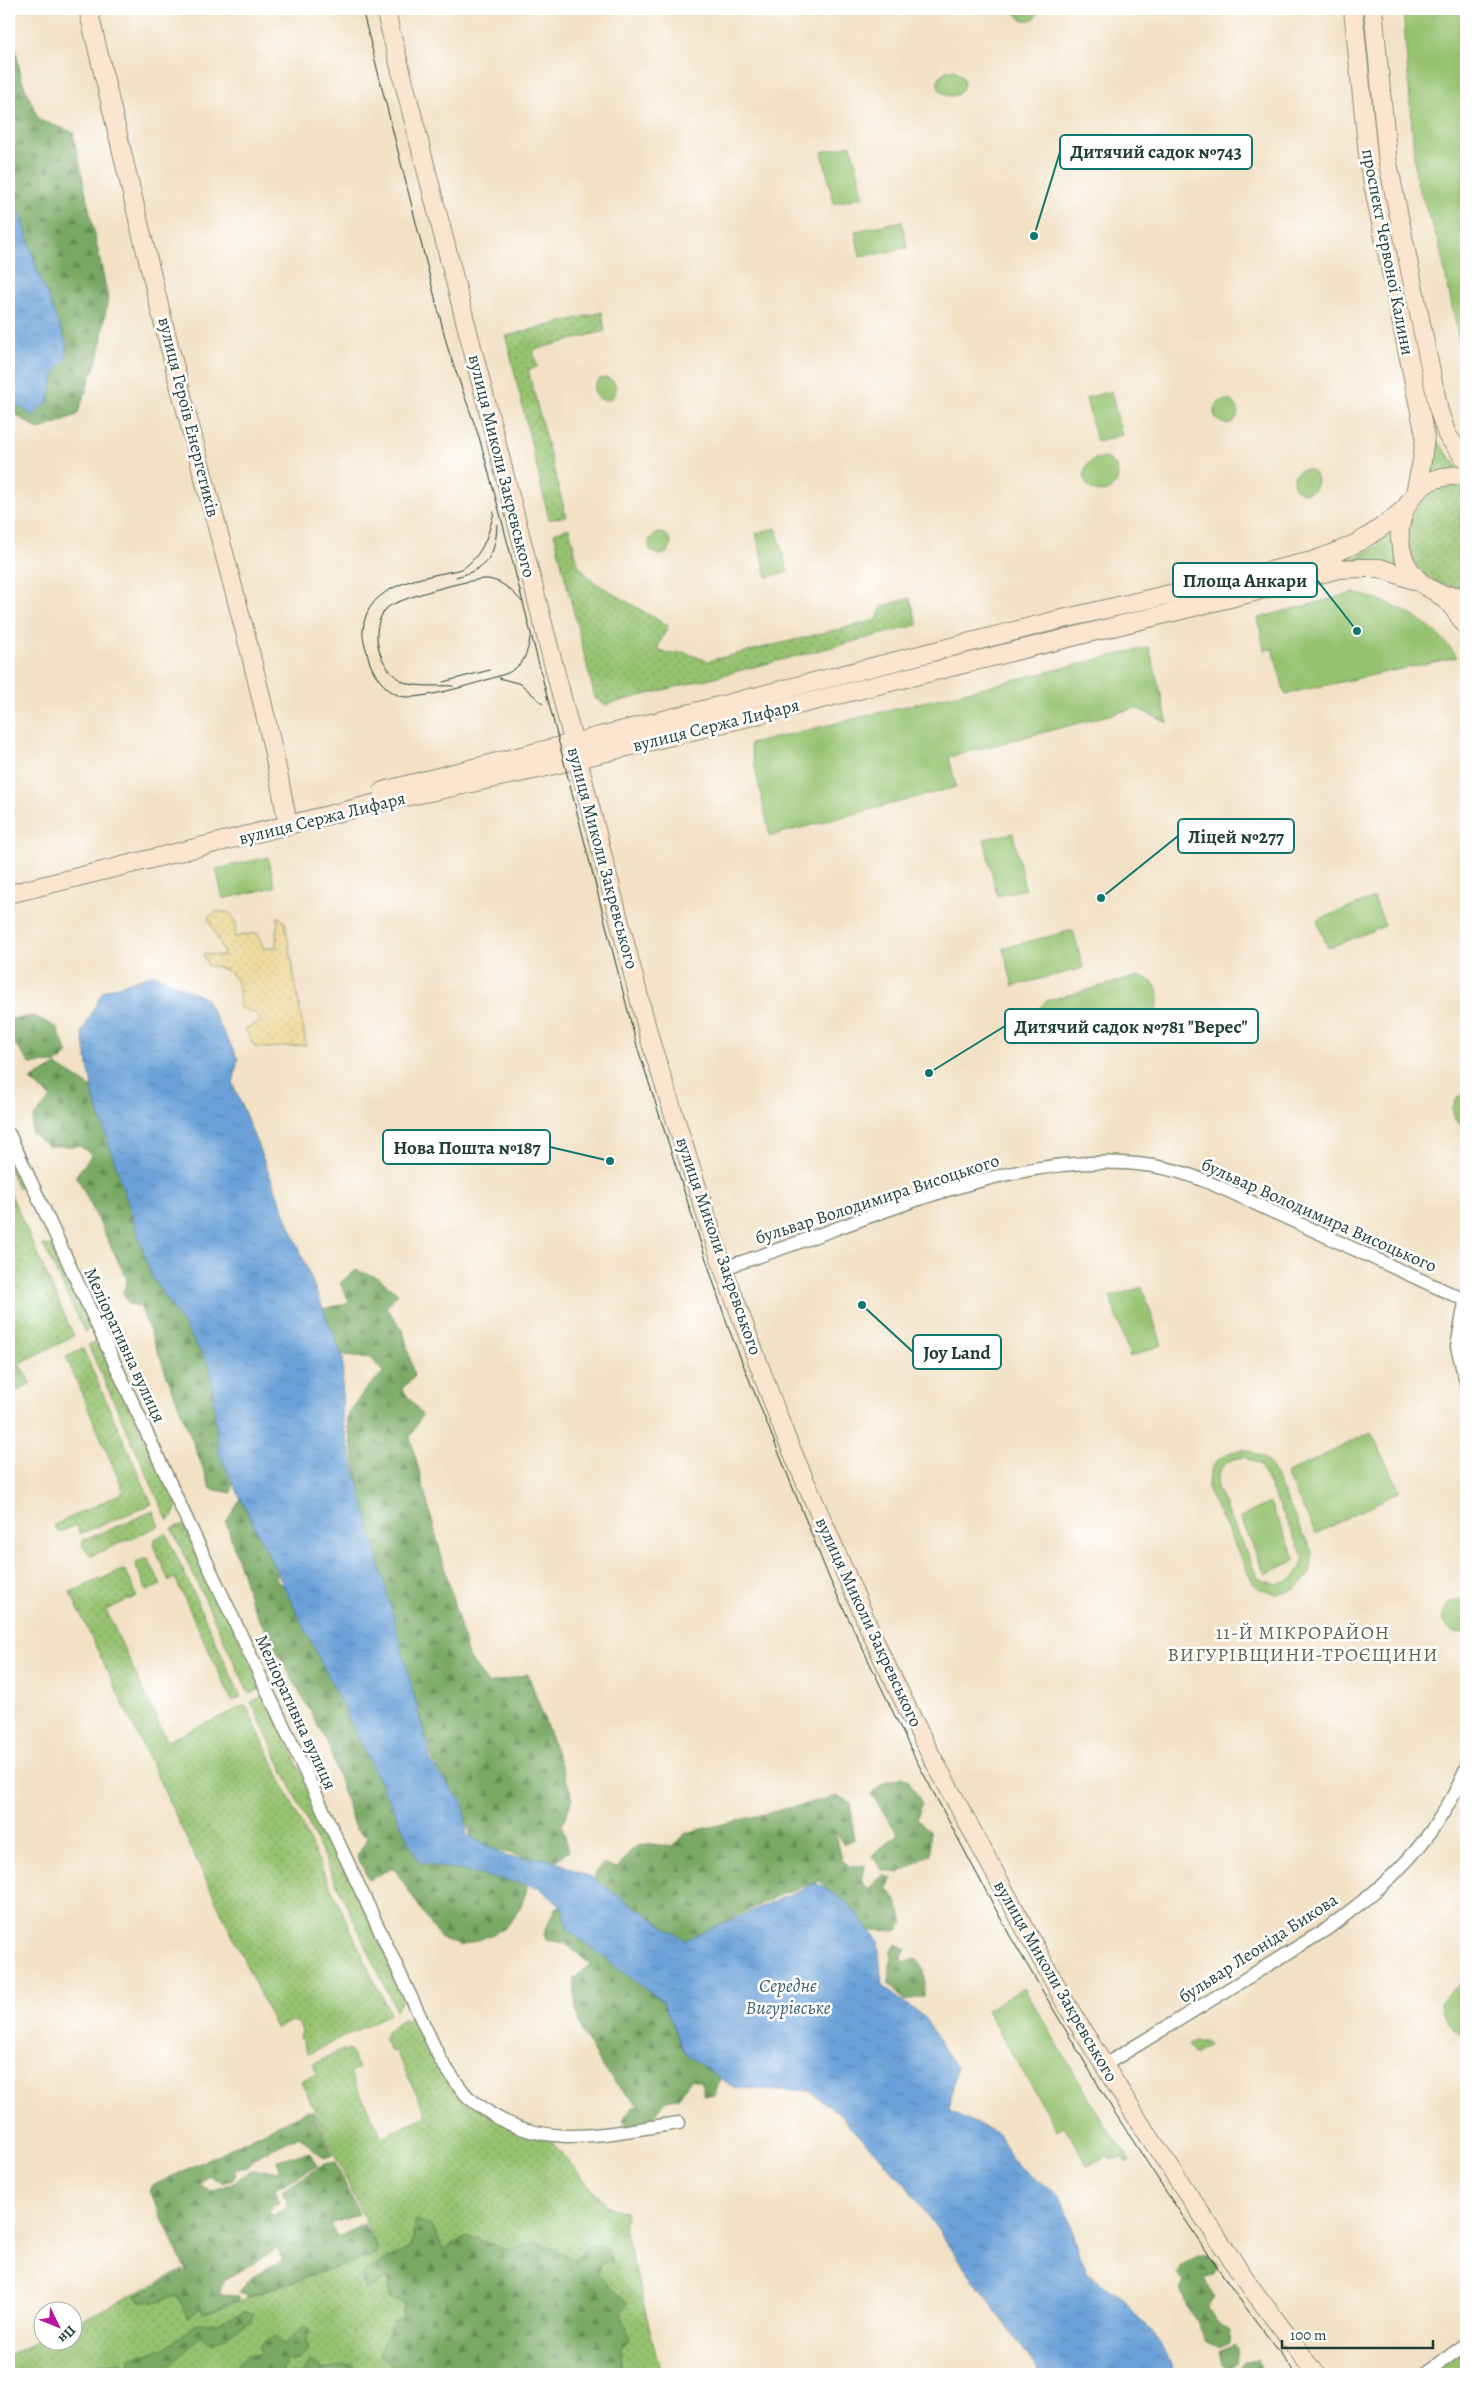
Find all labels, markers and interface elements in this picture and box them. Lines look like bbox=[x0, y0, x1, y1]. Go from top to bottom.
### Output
callout: Дитячий садок №743 bbox=[1060, 135, 1252, 169]
text: Дитячий садок №743 bbox=[1070, 139, 1242, 165]
street label: проспект Червоної Калини bbox=[1356, 147, 1420, 357]
street label: вулиця Героїв Енергетиків bbox=[152, 314, 226, 520]
street label: вулиця Миколи Закревського bbox=[463, 352, 541, 580]
callout: Площа Анкари bbox=[1173, 563, 1317, 597]
text: Площа Анкари bbox=[1183, 568, 1307, 594]
street label: вулиця Сержа Лифаря bbox=[630, 693, 802, 757]
street label: вулиця Миколи Закревського bbox=[562, 744, 644, 972]
street label: вулиця Сержа Лифаря bbox=[236, 786, 408, 850]
callout: Ліцей №277 bbox=[1178, 819, 1294, 853]
text: Ліцей №277 bbox=[1188, 824, 1285, 850]
callout: Дитячий садок №781 "Верес" bbox=[1005, 1009, 1258, 1043]
text: Дитячий садок №781 "Верес" bbox=[1014, 1014, 1248, 1040]
callout: Нова Пошта №187 bbox=[383, 1130, 550, 1164]
street label: вулиця Миколи Закревського bbox=[670, 1134, 768, 1358]
text: Нова Пошта №187 bbox=[393, 1135, 542, 1161]
street label: бульвар Володимира Висоцького bbox=[752, 1148, 1002, 1250]
street label: бульвар Володимира Висоцького bbox=[1197, 1152, 1441, 1278]
street label: Меліоративна вулиця bbox=[79, 1264, 171, 1426]
callout: Joy Land bbox=[913, 1335, 1001, 1369]
text: Joy Land bbox=[923, 1340, 992, 1366]
street label: вулиця Миколи Закревського bbox=[810, 1513, 928, 1731]
district label: 11-Й МІКРОРАЙОН ВИГУРІВЩИНИ-ТРОЄЩИНИ bbox=[1168, 1620, 1438, 1668]
street label: Меліоративна вулиця bbox=[250, 1631, 342, 1793]
street label: вулиця Миколи Закревського bbox=[988, 1876, 1124, 2086]
street label: бульвар Леоніда Бикова bbox=[1174, 1887, 1343, 2008]
water label: Середнє Вигурівське bbox=[745, 1973, 831, 2021]
north arrow bbox=[32, 2300, 82, 2350]
scale bar bbox=[1282, 2318, 1434, 2350]
text: Пн bbox=[54, 2321, 80, 2348]
text: 100 m bbox=[1290, 2325, 1327, 2345]

